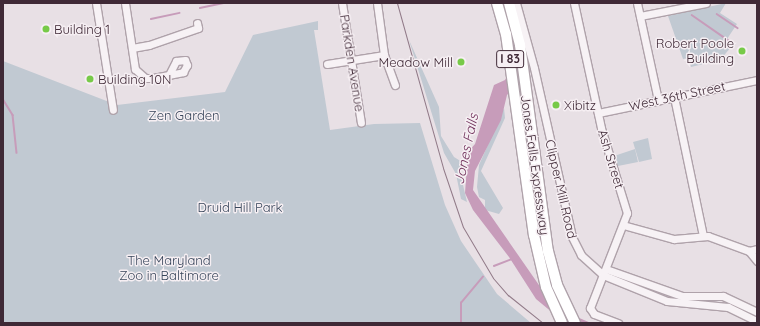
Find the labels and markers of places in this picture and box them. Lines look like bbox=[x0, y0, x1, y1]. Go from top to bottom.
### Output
place label: Building 1 bbox=[54, 21, 110, 37]
marker: Building 1 bbox=[41, 24, 51, 34]
place label: Robert Poole Building bbox=[656, 36, 734, 67]
marker: Robert Poole Building bbox=[737, 46, 747, 56]
place label: Meadow Mill bbox=[378, 54, 453, 70]
marker: Meadow Mill bbox=[456, 57, 466, 67]
place label: Building 10N bbox=[98, 71, 171, 87]
marker: Building 10N bbox=[85, 74, 95, 84]
place label: Xibitz bbox=[564, 97, 596, 113]
marker: Xibitz bbox=[551, 100, 561, 110]

